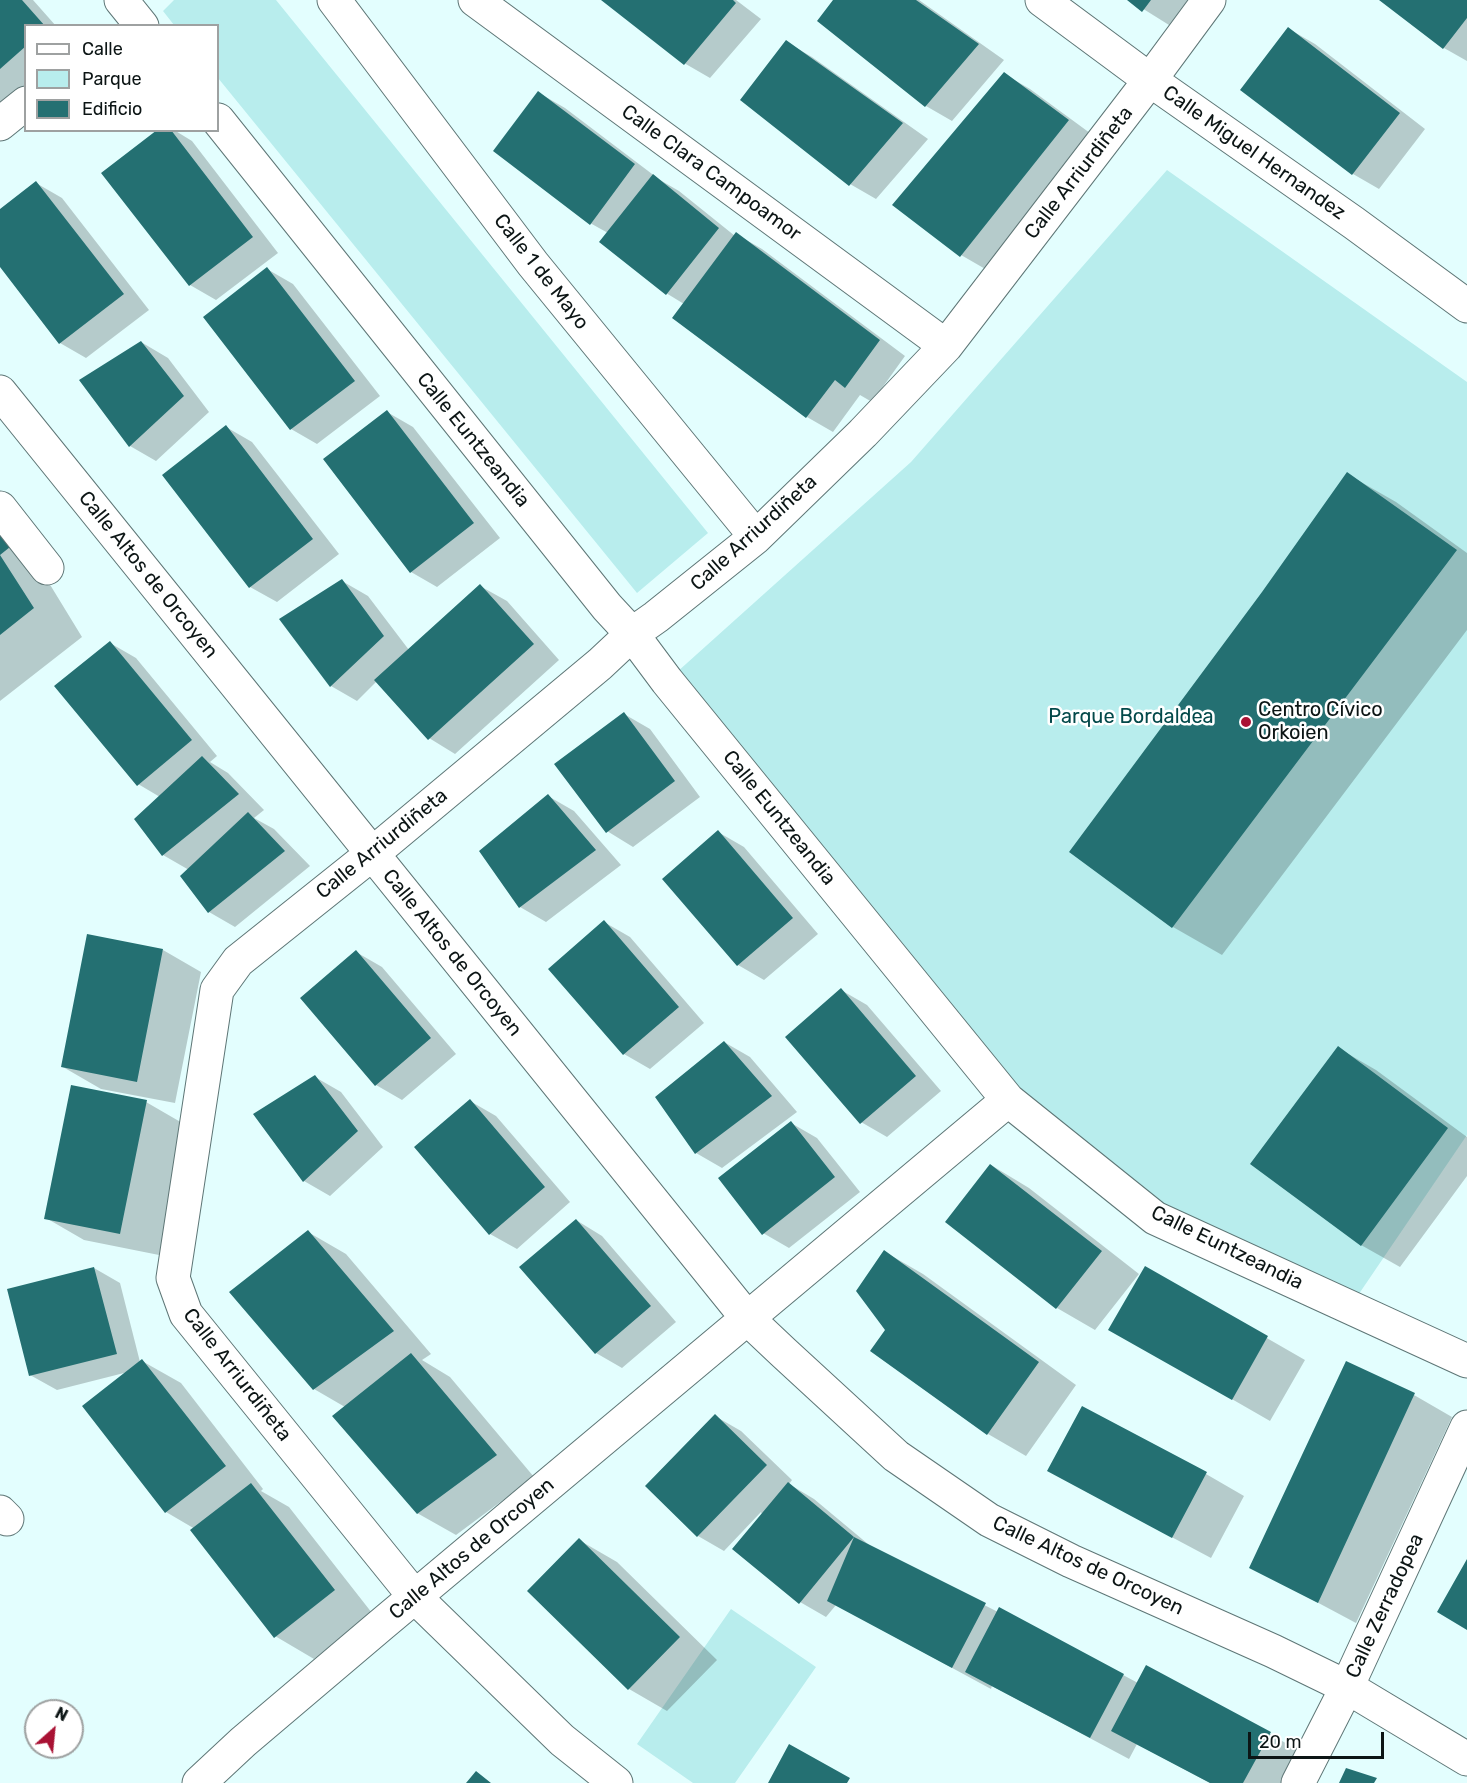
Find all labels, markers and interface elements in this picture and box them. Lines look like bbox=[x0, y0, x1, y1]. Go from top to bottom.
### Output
legend bbox=[24, 24, 219, 132]
text: Calle bbox=[82, 38, 123, 60]
text: Parque bbox=[82, 68, 142, 90]
street label: Calle Miguel Hernandez bbox=[1158, 81, 1350, 225]
text: Edificio bbox=[82, 98, 142, 120]
street label: Calle Clara Campoamor bbox=[616, 100, 806, 246]
street label: Calle Arriurdiñeta bbox=[1020, 102, 1138, 244]
street label: Calle 1 de Mayo bbox=[488, 209, 594, 335]
street label: Calle Euntzeandia bbox=[411, 368, 535, 512]
street label: Calle Arriurdiñeta bbox=[686, 470, 822, 596]
street label: Calle Altos de Orcoyen bbox=[73, 487, 223, 663]
place label: Centro Cívico Orkoien bbox=[1258, 698, 1383, 745]
park label: Parque Bordaldea bbox=[1048, 705, 1214, 729]
marker: Centro Cívico Orkoien bbox=[1239, 715, 1253, 729]
street label: Calle Euntzeandia bbox=[717, 746, 841, 890]
street label: Calle Arriurdiñeta bbox=[312, 784, 452, 904]
street label: Calle Altos de Orcoyen bbox=[377, 865, 527, 1041]
street label: Calle Euntzeandia bbox=[1147, 1201, 1307, 1295]
street label: Calle Arriurdiñeta bbox=[178, 1304, 296, 1446]
street label: Calle Altos de Orcoyen bbox=[385, 1473, 559, 1625]
street label: Calle Altos de Orcoyen bbox=[989, 1511, 1187, 1621]
street label: Calle Zerradopea bbox=[1341, 1530, 1429, 1682]
north arrow bbox=[24, 1699, 84, 1759]
text: N bbox=[52, 1703, 71, 1725]
scale bar bbox=[1251, 1720, 1388, 1758]
text: 20 m bbox=[1259, 1731, 1301, 1753]

